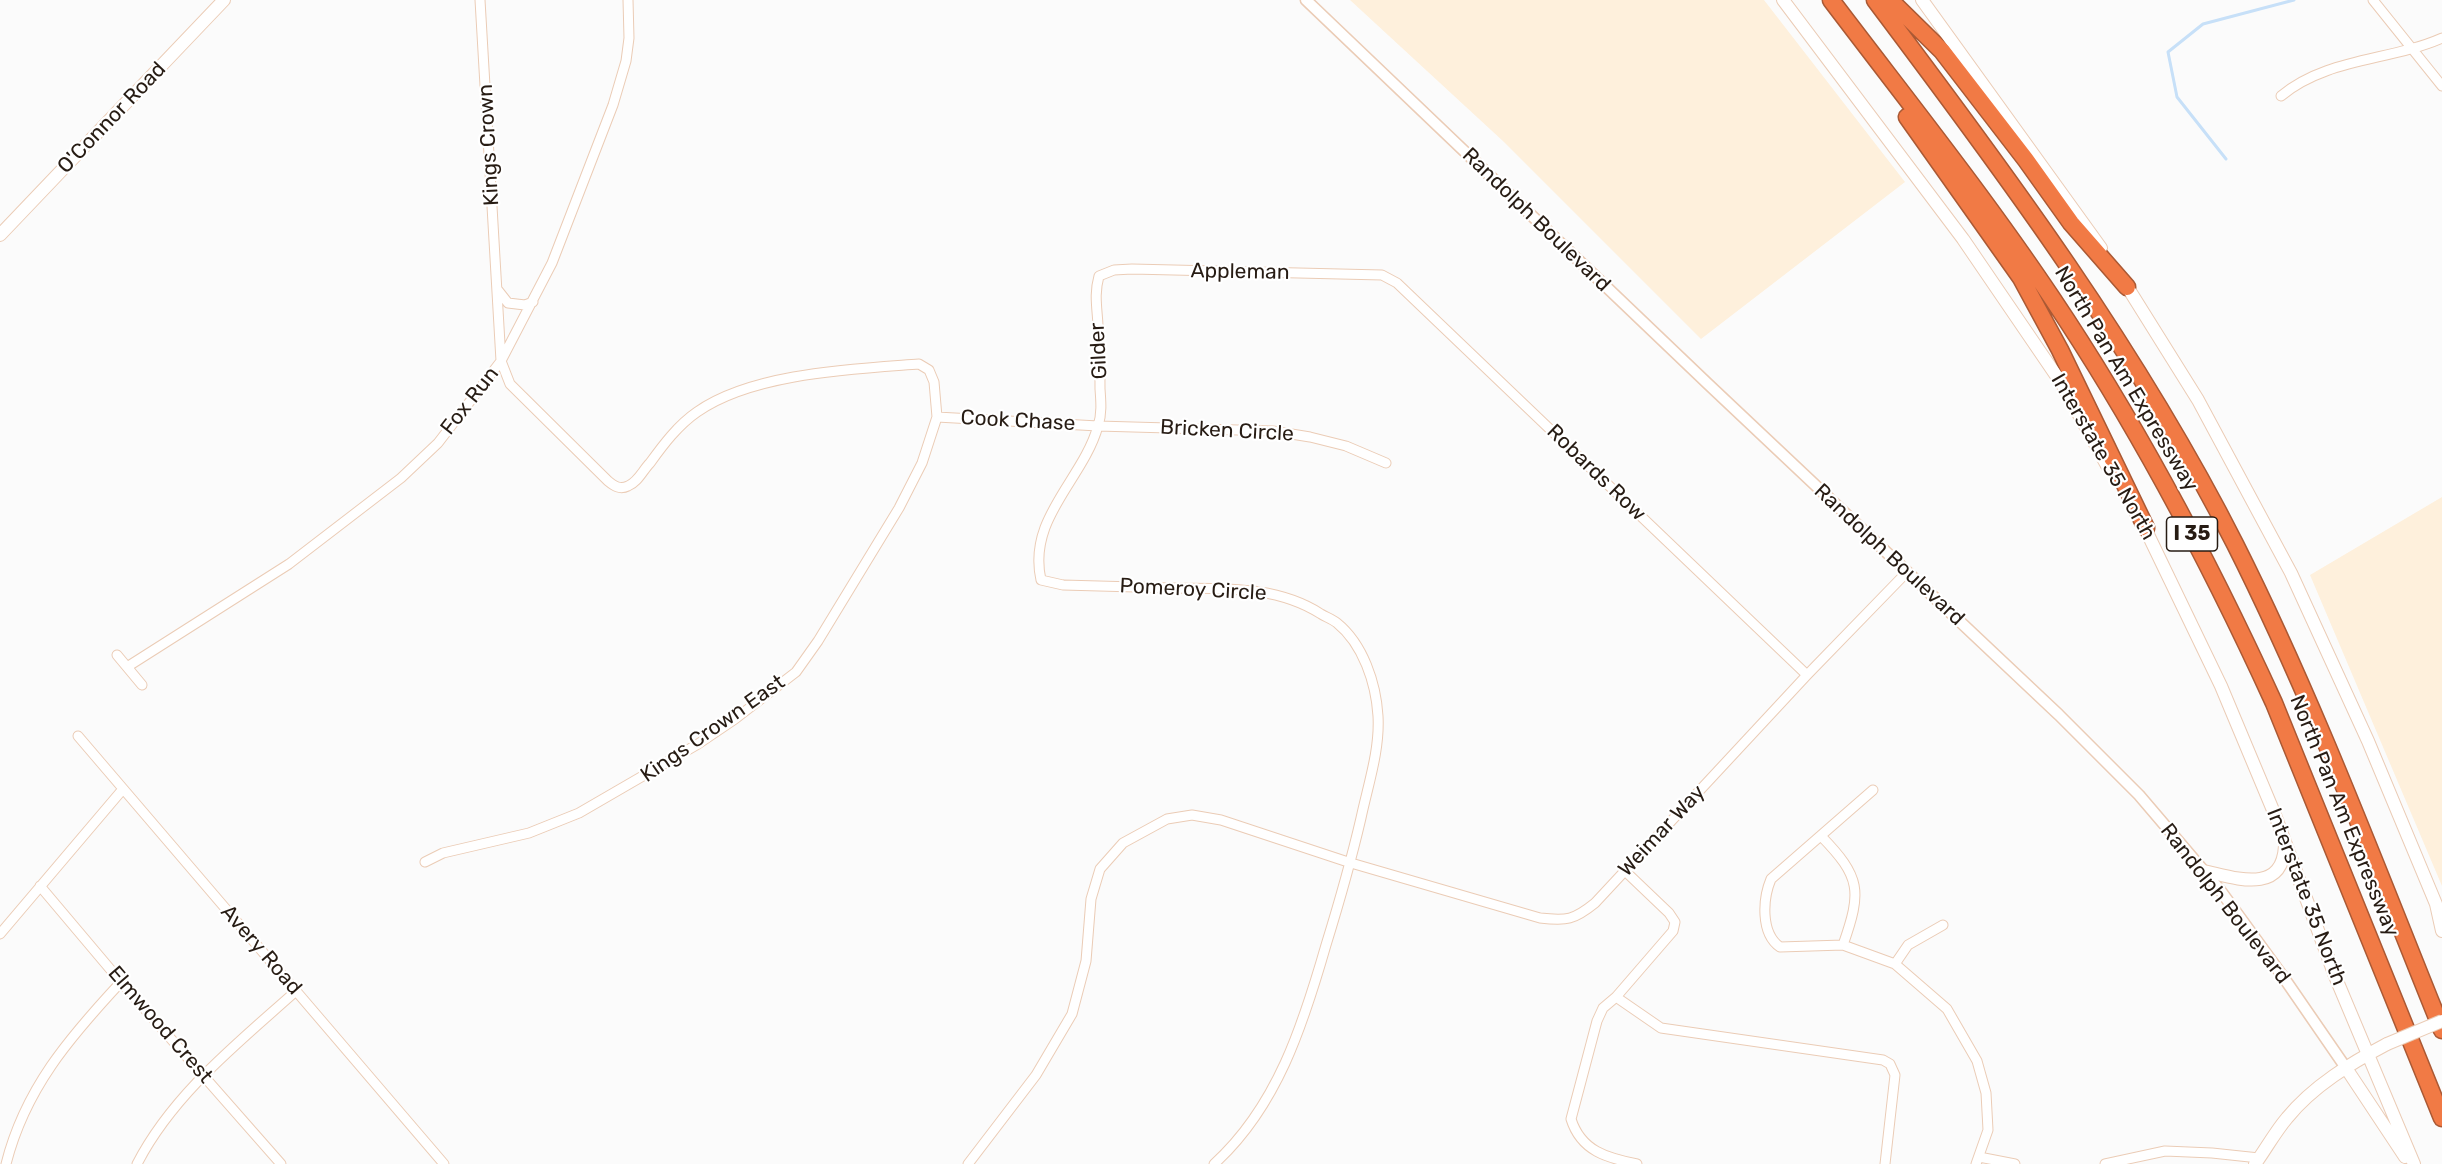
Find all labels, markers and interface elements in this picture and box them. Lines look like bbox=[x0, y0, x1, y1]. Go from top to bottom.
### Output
street label: O'Connor Road bbox=[52, 57, 172, 179]
street label: Kings Crown bbox=[473, 83, 505, 207]
street label: Randolph Boulevard bbox=[1457, 143, 1615, 297]
street label: Appleman bbox=[1190, 259, 1290, 285]
street label: North Pan Am Expressway bbox=[2049, 262, 2203, 496]
street label: Gilder bbox=[1085, 322, 1113, 380]
street label: Fox Run bbox=[436, 362, 504, 440]
street label: Interstate 35 North bbox=[2045, 369, 2161, 545]
street label: Cook Chase bbox=[960, 405, 1076, 437]
street label: Bricken Circle bbox=[1159, 415, 1295, 447]
street label: Robards Row bbox=[1541, 419, 1651, 527]
street label: Randolph Boulevard bbox=[1809, 479, 1969, 631]
road number: I 35 bbox=[2166, 517, 2218, 551]
street label: Pomeroy Circle bbox=[1119, 574, 1267, 606]
street label: Kings Crown East bbox=[636, 670, 790, 788]
street label: North Pan Am Expressway bbox=[2284, 692, 2404, 940]
street label: Weimar Way bbox=[1613, 780, 1711, 882]
street label: Interstate 35 North bbox=[2261, 805, 2351, 989]
street label: Randolph Boulevard bbox=[2155, 819, 2295, 989]
street label: Avery Road bbox=[215, 900, 307, 1000]
street label: Elmwood Crest bbox=[102, 961, 218, 1089]

